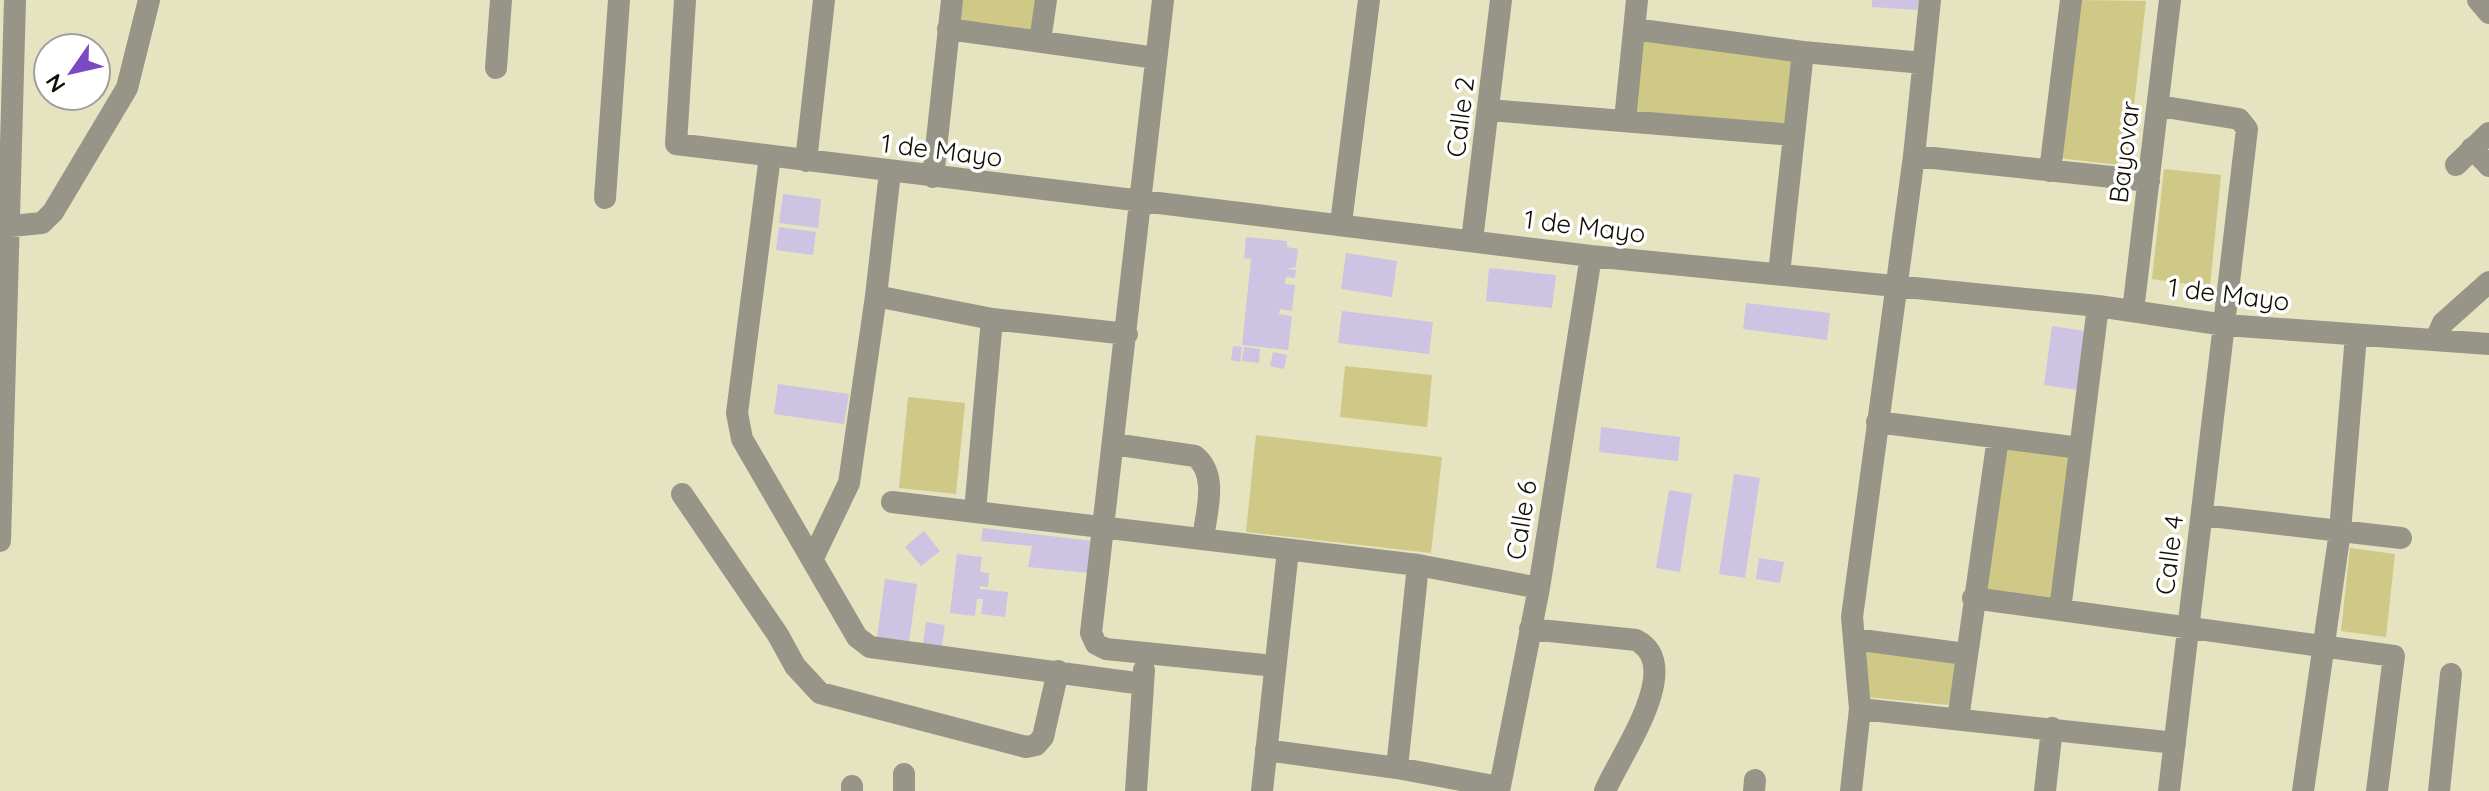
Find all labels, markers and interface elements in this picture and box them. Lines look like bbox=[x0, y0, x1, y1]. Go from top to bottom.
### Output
north arrow bbox=[32, 32, 112, 112]
text: N bbox=[39, 69, 72, 98]
street label: Calle 2 bbox=[1439, 75, 1481, 159]
street label: Bayovar bbox=[2101, 99, 2147, 205]
street label: 1 de Mayo bbox=[880, 126, 1004, 174]
street label: 1 de Mayo bbox=[1523, 202, 1647, 250]
street label: 1 de Mayo bbox=[2167, 270, 2291, 318]
street label: Calle 6 bbox=[1498, 478, 1544, 562]
street label: Calle 4 bbox=[2148, 513, 2190, 597]

